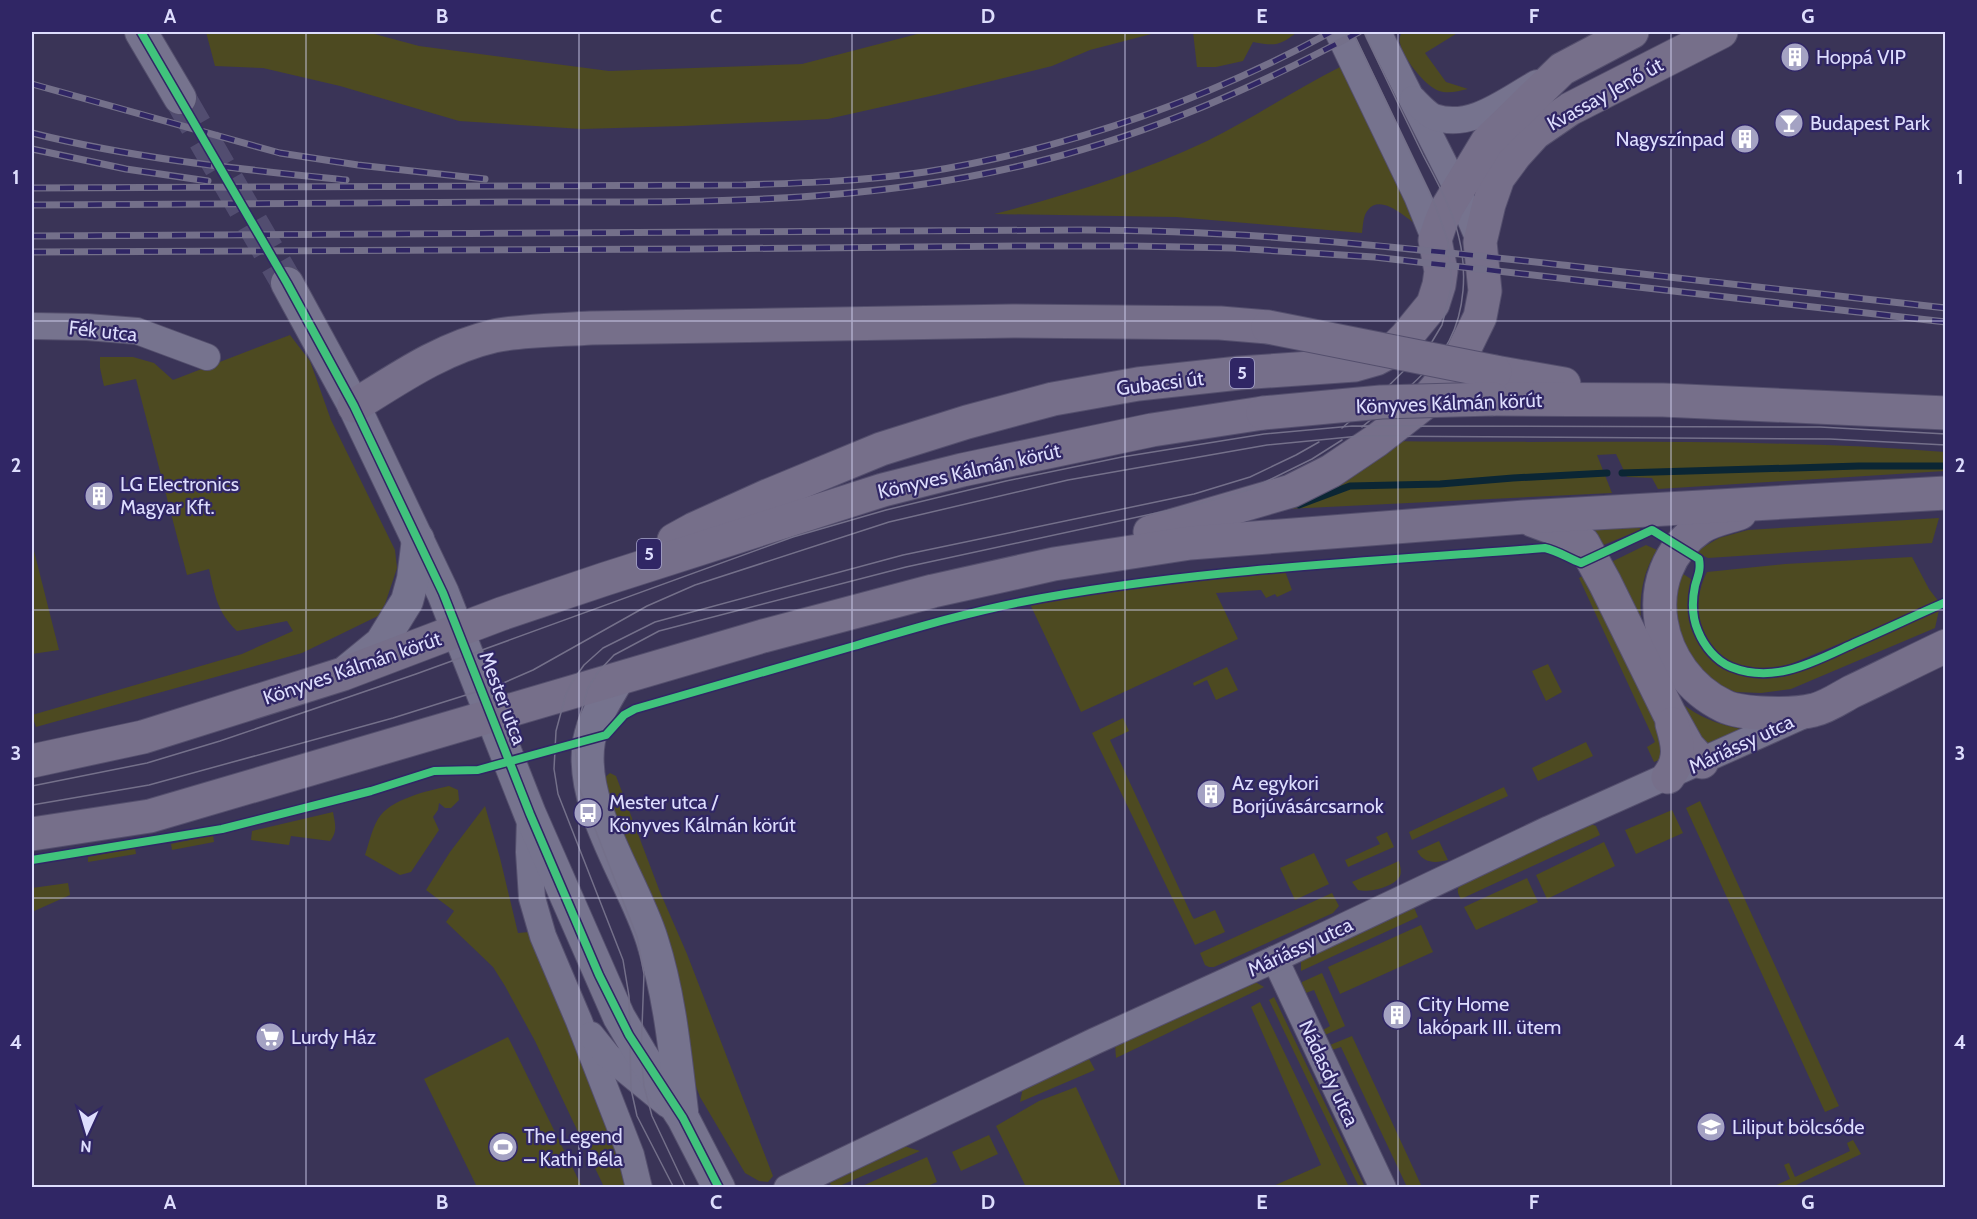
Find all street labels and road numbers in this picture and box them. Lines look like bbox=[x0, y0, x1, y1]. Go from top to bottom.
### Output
street label: Kvassay Jenő út bbox=[1543, 52, 1667, 136]
street label: Fék utca bbox=[67, 315, 139, 347]
road number: 5 bbox=[1230, 358, 1254, 388]
street label: Gubacsi út bbox=[1115, 366, 1205, 400]
street label: Könyves Kálmán körút bbox=[1355, 388, 1543, 418]
street label: Könyves Kálmán körút bbox=[875, 438, 1063, 504]
road number: 5 bbox=[637, 539, 661, 569]
street label: Könyves Kálmán körút bbox=[260, 626, 444, 710]
street label: Mester utca bbox=[474, 648, 532, 748]
street label: Máriássy utca bbox=[1685, 709, 1798, 779]
street label: Máriássy utca bbox=[1244, 912, 1357, 982]
street label: Nádasdy utca bbox=[1294, 1016, 1364, 1130]

